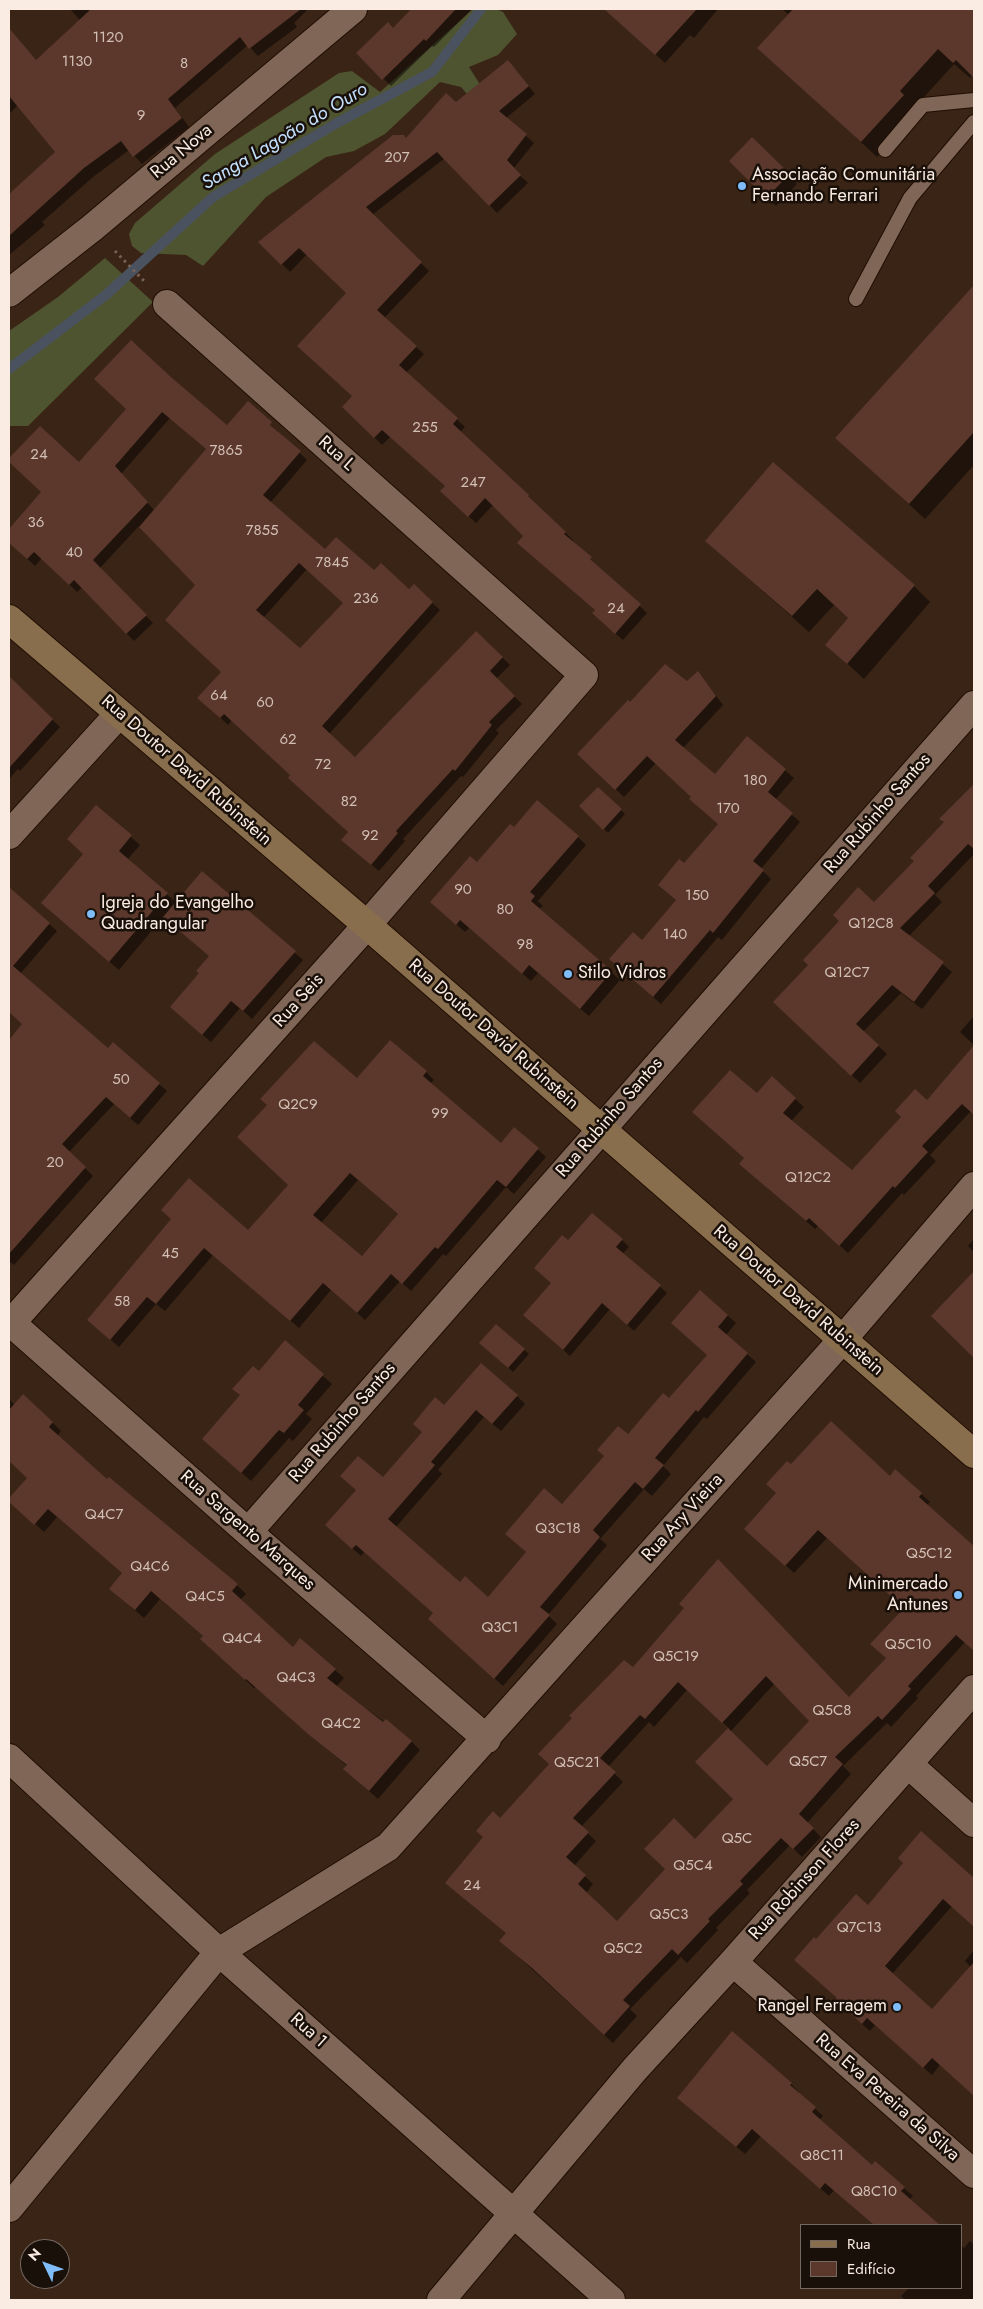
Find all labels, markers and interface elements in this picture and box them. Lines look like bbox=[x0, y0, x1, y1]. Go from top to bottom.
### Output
house number: 1120 bbox=[92, 29, 124, 47]
house number: 1130 bbox=[62, 53, 92, 71]
house number: 8 bbox=[180, 55, 188, 73]
water label: Sanga Lagoão do Ouro bbox=[198, 78, 372, 196]
house number: 9 bbox=[137, 107, 145, 125]
street label: Rua Nova bbox=[147, 120, 217, 184]
house number: 207 bbox=[384, 149, 410, 167]
place label: Associação Comunitária Fernando Ferrari bbox=[752, 165, 935, 208]
marker: Associação Comunitária Fernando Ferrari bbox=[736, 180, 748, 192]
house number: 255 bbox=[412, 419, 438, 437]
street label: Rua L bbox=[313, 432, 359, 476]
house number: 7865 bbox=[209, 442, 243, 460]
house number: 24 bbox=[30, 446, 48, 464]
house number: 247 bbox=[460, 474, 486, 492]
house number: 36 bbox=[28, 514, 44, 532]
house number: 7855 bbox=[246, 522, 278, 540]
house number: 40 bbox=[65, 544, 83, 562]
house number: 7845 bbox=[315, 554, 349, 572]
house number: 236 bbox=[353, 590, 379, 608]
house number: 24 bbox=[607, 600, 625, 618]
house number: 64 bbox=[210, 687, 228, 705]
street label: Rua Doutor David Rubinstein bbox=[96, 691, 276, 851]
house number: 60 bbox=[256, 694, 274, 712]
house number: 62 bbox=[279, 731, 297, 749]
street label: Rua Rubinho Santos bbox=[820, 750, 936, 878]
house number: 72 bbox=[315, 756, 331, 774]
house number: 180 bbox=[743, 772, 767, 790]
house number: 82 bbox=[341, 793, 357, 811]
house number: 170 bbox=[716, 800, 740, 818]
house number: 92 bbox=[361, 827, 379, 845]
house number: 90 bbox=[454, 881, 472, 899]
house number: 150 bbox=[685, 887, 709, 905]
place label: Igreja do Evangelho Quadrangular bbox=[101, 893, 254, 936]
house number: 80 bbox=[496, 901, 514, 919]
marker: Igreja do Evangelho Quadrangular bbox=[85, 908, 97, 920]
house number: Q12C8 bbox=[848, 915, 894, 933]
house number: 140 bbox=[663, 926, 687, 944]
house number: 98 bbox=[517, 936, 533, 954]
street label: Rua Doutor David Rubinstein bbox=[403, 955, 583, 1115]
place label: Stilo Vidros bbox=[578, 963, 666, 985]
house number: Q12C7 bbox=[824, 964, 870, 982]
marker: Stilo Vidros bbox=[562, 968, 574, 980]
street label: Rua Seis bbox=[269, 970, 329, 1032]
street label: Rua Rubinho Santos bbox=[552, 1054, 668, 1182]
house number: 50 bbox=[112, 1071, 130, 1089]
house number: Q2C9 bbox=[278, 1096, 318, 1114]
house number: 99 bbox=[431, 1105, 449, 1123]
house number: 20 bbox=[46, 1154, 64, 1172]
house number: Q12C2 bbox=[785, 1169, 831, 1187]
street label: Rua Doutor David Rubinstein bbox=[708, 1221, 888, 1381]
house number: 45 bbox=[161, 1245, 179, 1263]
house number: 58 bbox=[114, 1293, 130, 1311]
street label: Rua Rubinho Santos bbox=[285, 1359, 401, 1487]
street label: Rua Sargento Marques bbox=[175, 1466, 319, 1596]
street label: Rua Ary Vieira bbox=[638, 1470, 728, 1566]
house number: Q4C7 bbox=[85, 1506, 123, 1524]
house number: Q3C18 bbox=[535, 1520, 581, 1538]
house number: Q5C12 bbox=[906, 1545, 952, 1563]
house number: Q4C6 bbox=[130, 1558, 170, 1576]
place label: Minimercado Antunes bbox=[848, 1574, 948, 1616]
house number: Q4C5 bbox=[185, 1588, 225, 1606]
marker: Minimercado Antunes bbox=[952, 1589, 964, 1601]
house number: Q3C1 bbox=[481, 1619, 519, 1637]
house number: Q4C4 bbox=[222, 1630, 262, 1648]
house number: Q5C10 bbox=[885, 1636, 931, 1654]
house number: Q5C19 bbox=[653, 1648, 699, 1666]
house number: Q4C3 bbox=[276, 1669, 316, 1687]
house number: Q5C8 bbox=[813, 1702, 851, 1720]
house number: Q4C2 bbox=[321, 1715, 361, 1733]
house number: Q5C7 bbox=[789, 1753, 827, 1771]
house number: Q5C21 bbox=[554, 1754, 600, 1772]
street label: Rua Robinson Flores bbox=[745, 1815, 865, 1945]
house number: Q5C bbox=[722, 1830, 752, 1848]
house number: Q5C4 bbox=[673, 1857, 713, 1875]
house number: 24 bbox=[463, 1877, 481, 1895]
house number: Q5C3 bbox=[650, 1906, 688, 1924]
house number: Q7C13 bbox=[837, 1919, 881, 1937]
house number: Q5C2 bbox=[603, 1940, 643, 1958]
place label: Rangel Ferragem bbox=[757, 1996, 887, 2018]
marker: Rangel Ferragem bbox=[891, 2001, 903, 2013]
street label: Rua 1 bbox=[285, 2009, 331, 2053]
street label: Rua Eva Pereira da Silva bbox=[811, 2030, 963, 2166]
house number: Q8C11 bbox=[800, 2147, 844, 2165]
house number: Q8C10 bbox=[851, 2183, 897, 2201]
legend bbox=[800, 2224, 963, 2289]
text: Rua bbox=[847, 2233, 871, 2255]
north arrow bbox=[20, 2239, 70, 2289]
text: N bbox=[23, 2244, 46, 2265]
text: Edifício bbox=[847, 2258, 895, 2280]

